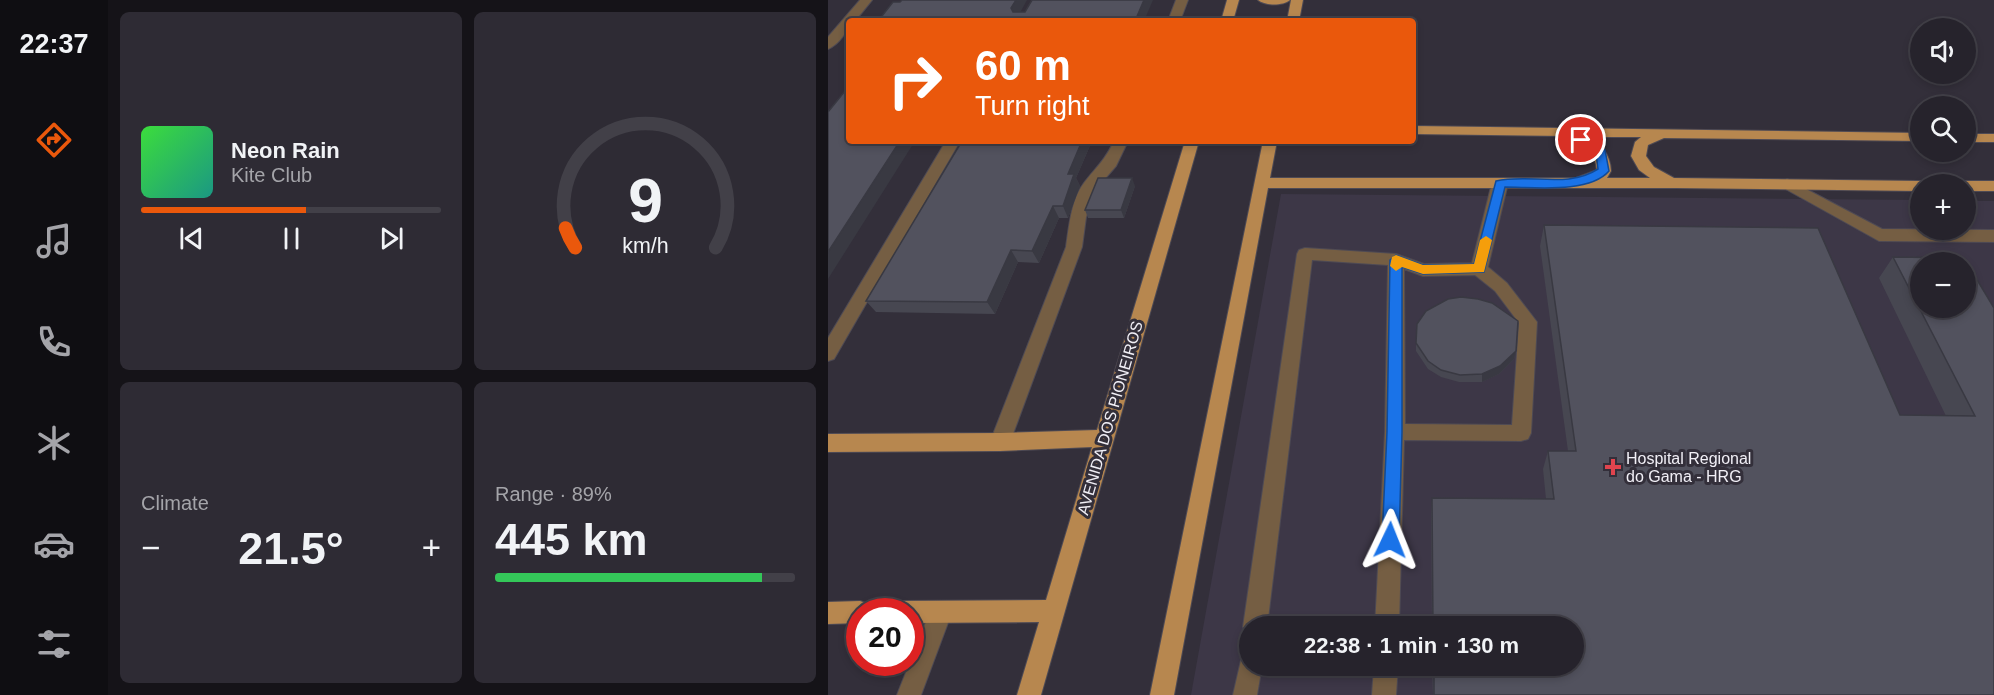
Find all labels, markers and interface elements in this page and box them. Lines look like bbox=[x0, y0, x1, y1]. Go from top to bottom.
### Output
map controls bbox=[1910, 18, 1976, 318]
button: sound bbox=[1910, 18, 1976, 84]
text: 22:37 bbox=[19, 29, 89, 59]
icon: right bbox=[876, 42, 954, 120]
text: 60 m bbox=[975, 42, 1071, 89]
text: Turn right bbox=[975, 91, 1090, 121]
button: search bbox=[1910, 96, 1976, 162]
pin bbox=[1555, 114, 1606, 165]
icon: directions bbox=[33, 119, 75, 161]
icon: arrive bbox=[1564, 123, 1597, 156]
text: Neon Rain bbox=[231, 138, 340, 163]
text: Kite Club bbox=[231, 164, 312, 186]
text: 9 bbox=[628, 166, 662, 235]
button: + bbox=[1910, 174, 1976, 240]
icon: music bbox=[33, 220, 75, 262]
icon: previous bbox=[175, 222, 208, 255]
icon: pause bbox=[275, 222, 308, 255]
icon: next bbox=[375, 222, 408, 255]
text: km/h bbox=[622, 234, 668, 258]
button: − bbox=[1910, 252, 1976, 318]
street label: AVENIDA DOS PIONEIROS bbox=[1074, 319, 1146, 517]
icon: phone bbox=[33, 321, 75, 363]
icon: climate bbox=[33, 422, 75, 464]
place label: Hospital Regional do Gama - HRG bbox=[1626, 450, 1751, 485]
marker: Hospital Regional do Gama - HRG bbox=[1604, 458, 1622, 476]
text: Range · 89% bbox=[495, 483, 612, 505]
text: Climate bbox=[141, 492, 209, 514]
position arrow bbox=[1358, 508, 1422, 572]
text: 445 km bbox=[495, 514, 648, 565]
icon: car bbox=[33, 523, 75, 565]
text: 21.5° bbox=[238, 523, 344, 574]
text: − bbox=[141, 529, 160, 566]
text: + bbox=[422, 529, 441, 566]
speed limit sign: 20 bbox=[846, 598, 924, 676]
icon: filters bbox=[33, 623, 75, 665]
text: 22:38 · 1 min · 130 m bbox=[1304, 633, 1519, 658]

